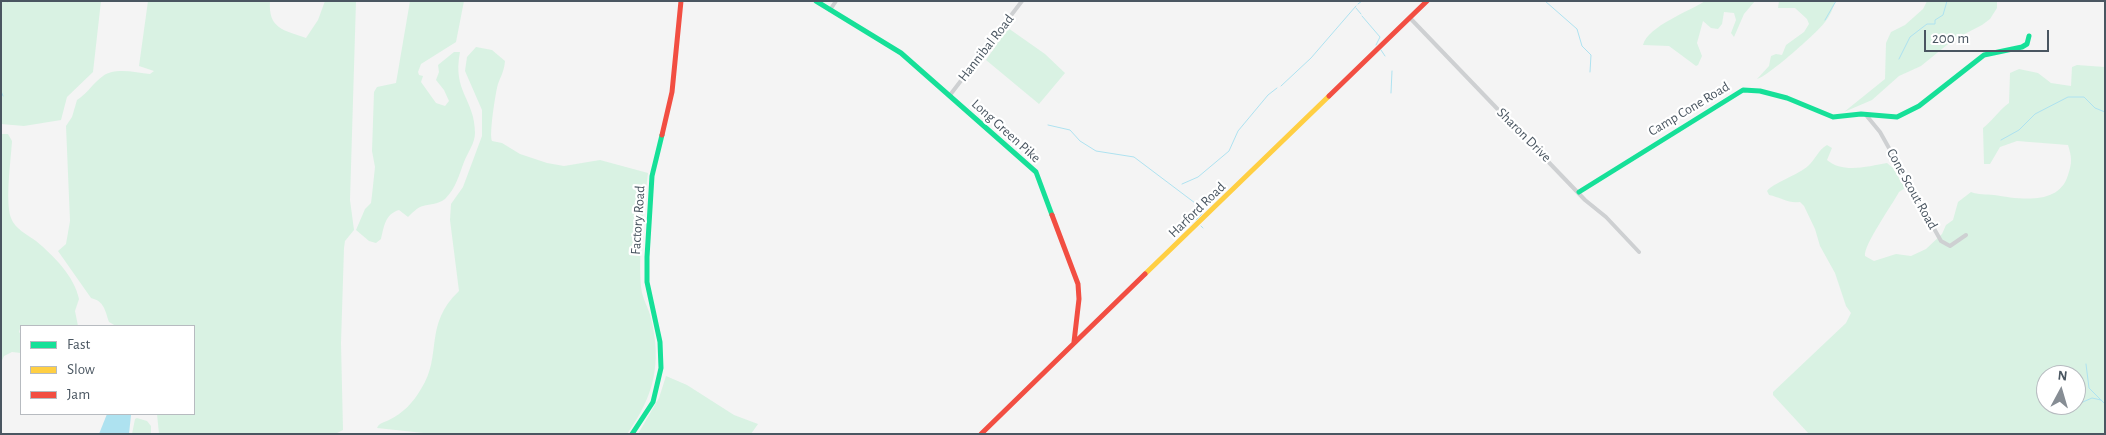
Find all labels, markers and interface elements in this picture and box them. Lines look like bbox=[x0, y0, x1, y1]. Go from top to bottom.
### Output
street label: Hannibal Road bbox=[955, 11, 1017, 85]
scale bar bbox=[1926, 20, 2051, 52]
text: 200 m bbox=[1932, 31, 1969, 46]
street label: Camp Cone Road bbox=[1645, 78, 1733, 140]
street label: Long Green Pike bbox=[968, 96, 1044, 166]
street label: Sharon Drive bbox=[1493, 104, 1555, 166]
street label: Cone Scout Road bbox=[1883, 146, 1941, 232]
street label: Harford Road bbox=[1165, 179, 1229, 241]
street label: Factory Road bbox=[627, 185, 649, 255]
legend bbox=[20, 325, 195, 415]
text: Fast bbox=[67, 337, 90, 352]
text: Slow bbox=[67, 362, 95, 377]
north arrow bbox=[2036, 365, 2086, 415]
text: N bbox=[2057, 369, 2068, 384]
text: Jam bbox=[67, 387, 90, 402]

